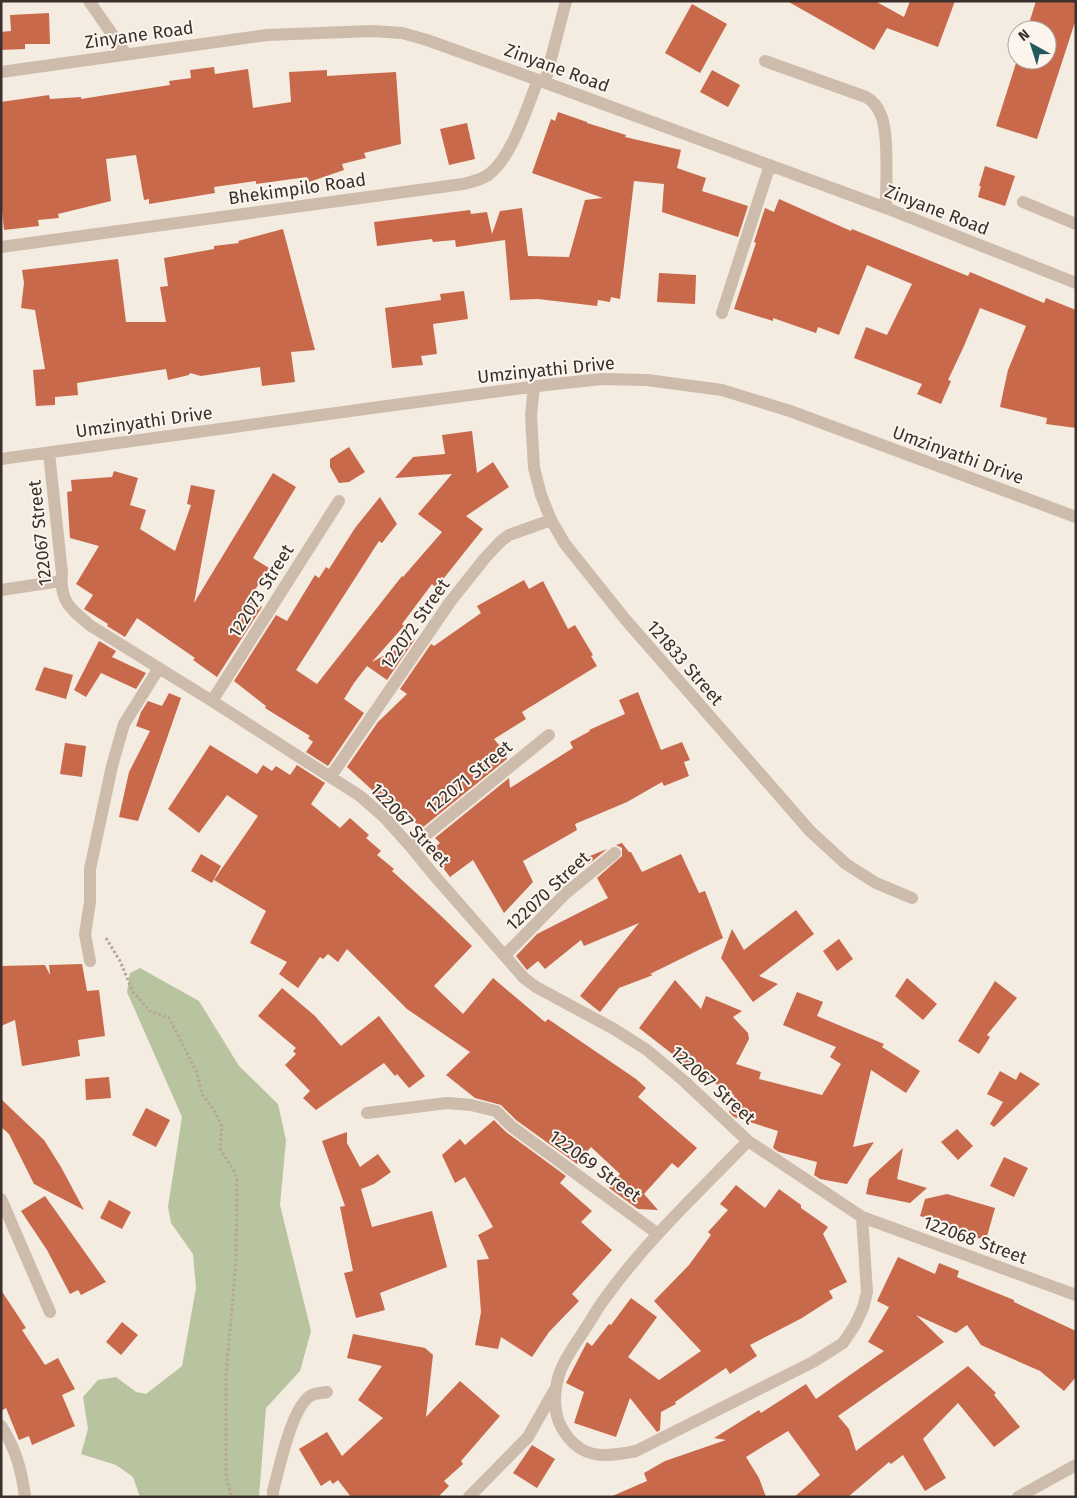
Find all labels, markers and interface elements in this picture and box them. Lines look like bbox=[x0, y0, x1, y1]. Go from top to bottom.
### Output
street label: Zinyane Road bbox=[83, 16, 195, 54]
north arrow bbox=[1007, 20, 1057, 70]
text: N bbox=[1015, 26, 1033, 45]
street label: Zinyane Road bbox=[502, 39, 612, 97]
street label: Bhekimpilo Road bbox=[227, 168, 367, 210]
street label: Zinyane Road bbox=[882, 180, 992, 240]
street label: Umzinyathi Drive bbox=[476, 352, 616, 388]
street label: Umzinyathi Drive bbox=[74, 401, 214, 443]
street label: Umzinyathi Drive bbox=[889, 421, 1027, 489]
street label: 122067 Street bbox=[23, 478, 57, 587]
street label: 122073 Street bbox=[224, 540, 299, 642]
street label: 122072 Street bbox=[376, 574, 455, 674]
street label: 121833 Street bbox=[642, 616, 728, 710]
street label: 122071 Street bbox=[422, 735, 517, 818]
street label: 122067 Street bbox=[366, 779, 455, 872]
street label: 122070 Street bbox=[501, 846, 595, 935]
street label: 122067 Street bbox=[666, 1041, 760, 1129]
street label: 122069 Street bbox=[545, 1125, 646, 1207]
street label: 122068 Street bbox=[920, 1211, 1030, 1269]

